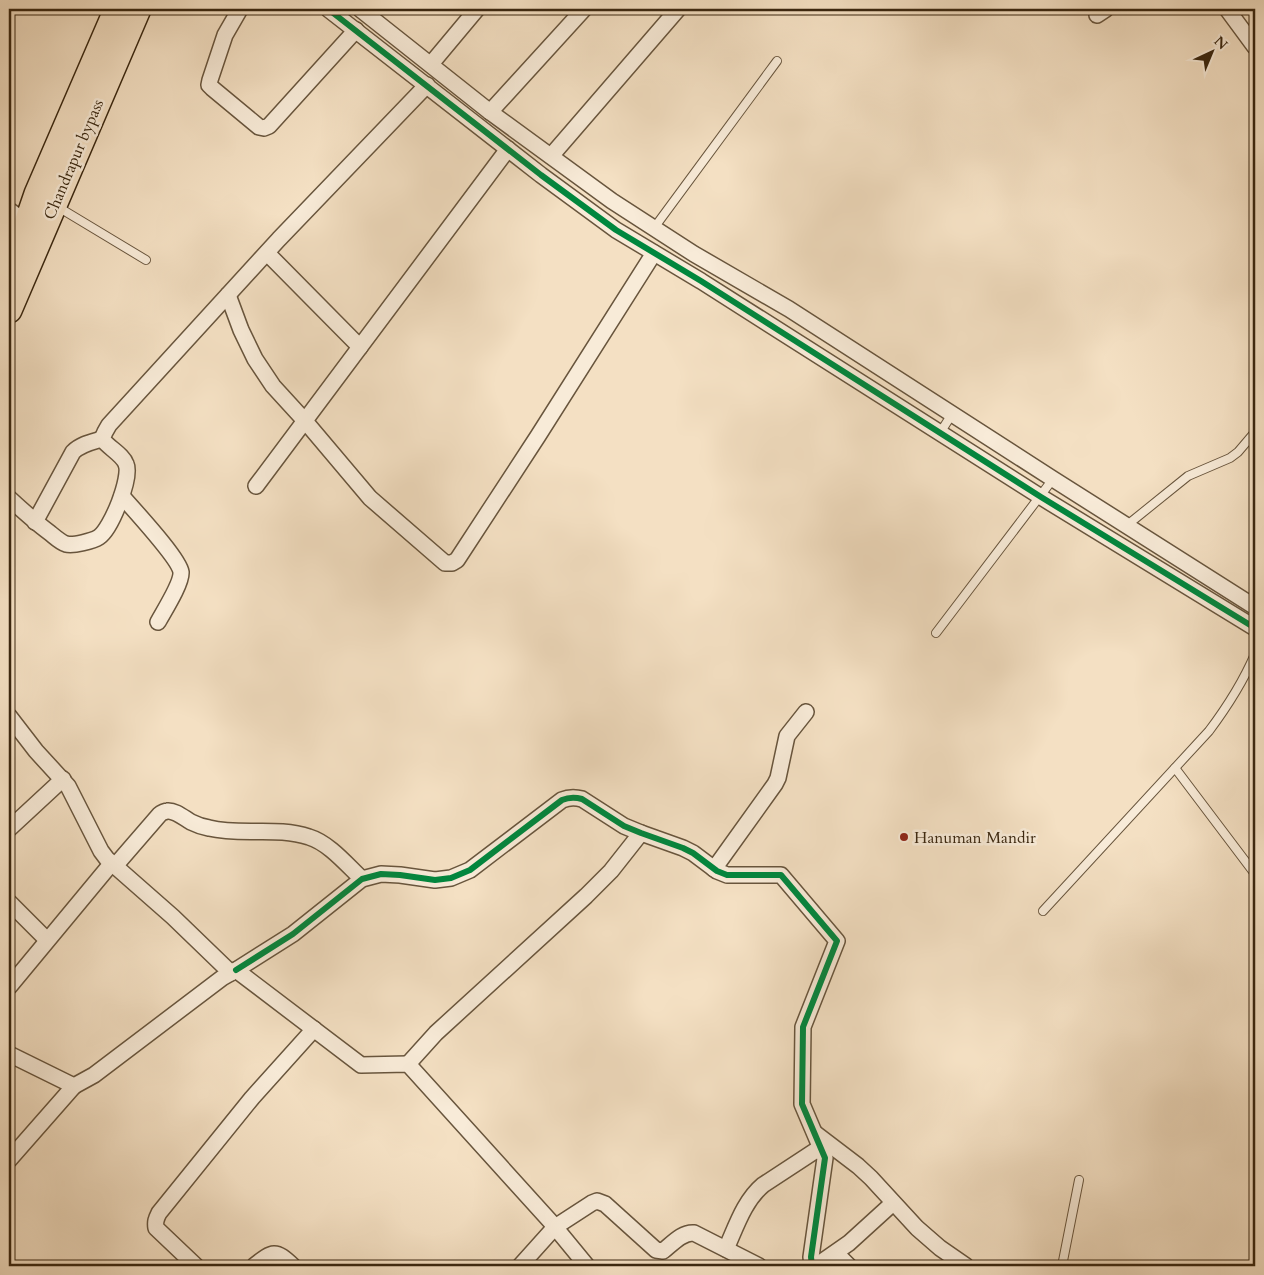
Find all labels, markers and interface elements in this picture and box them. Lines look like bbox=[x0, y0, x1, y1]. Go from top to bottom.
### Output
north arrow bbox=[1186, 28, 1236, 78]
text: N bbox=[1210, 32, 1232, 54]
street label: Chandrapur bypass bbox=[39, 96, 109, 223]
place label: Hanuman Mandir bbox=[914, 827, 1036, 849]
marker: Hanuman Mandir bbox=[898, 831, 910, 843]

